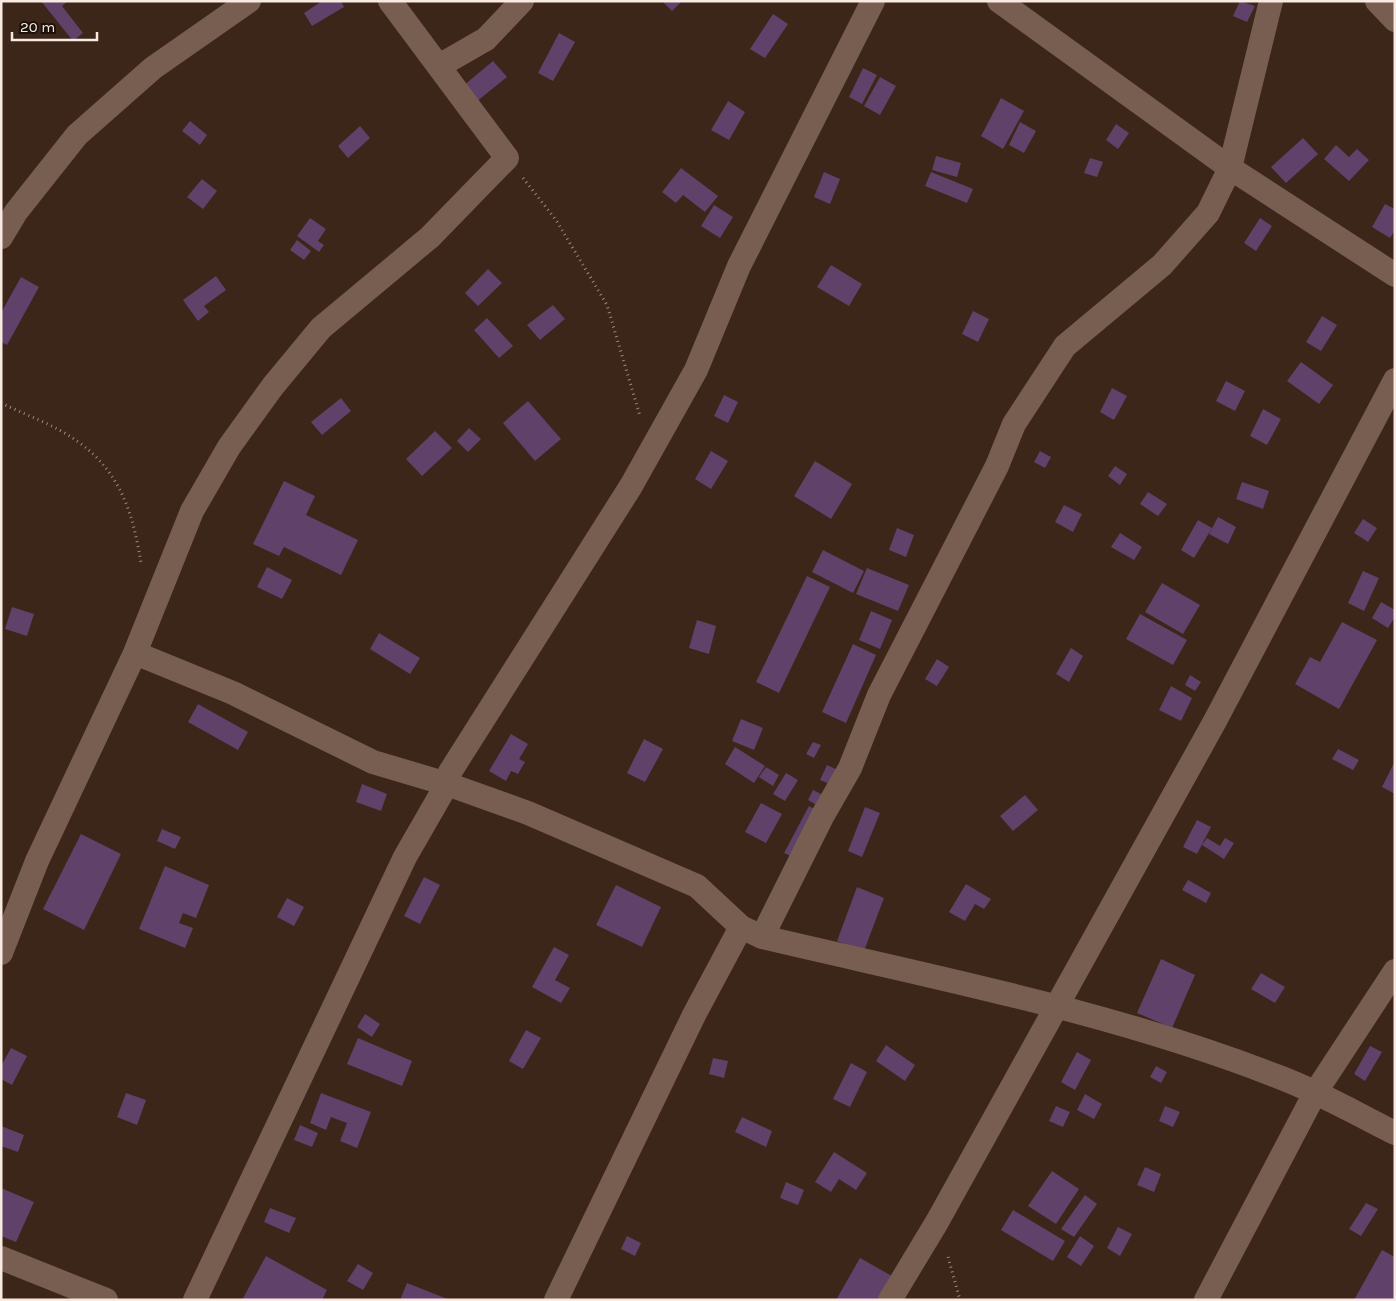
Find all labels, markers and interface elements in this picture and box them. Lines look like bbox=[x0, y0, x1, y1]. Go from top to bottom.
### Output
scale bar bbox=[12, 10, 98, 42]
text: 20 m bbox=[20, 18, 55, 36]

